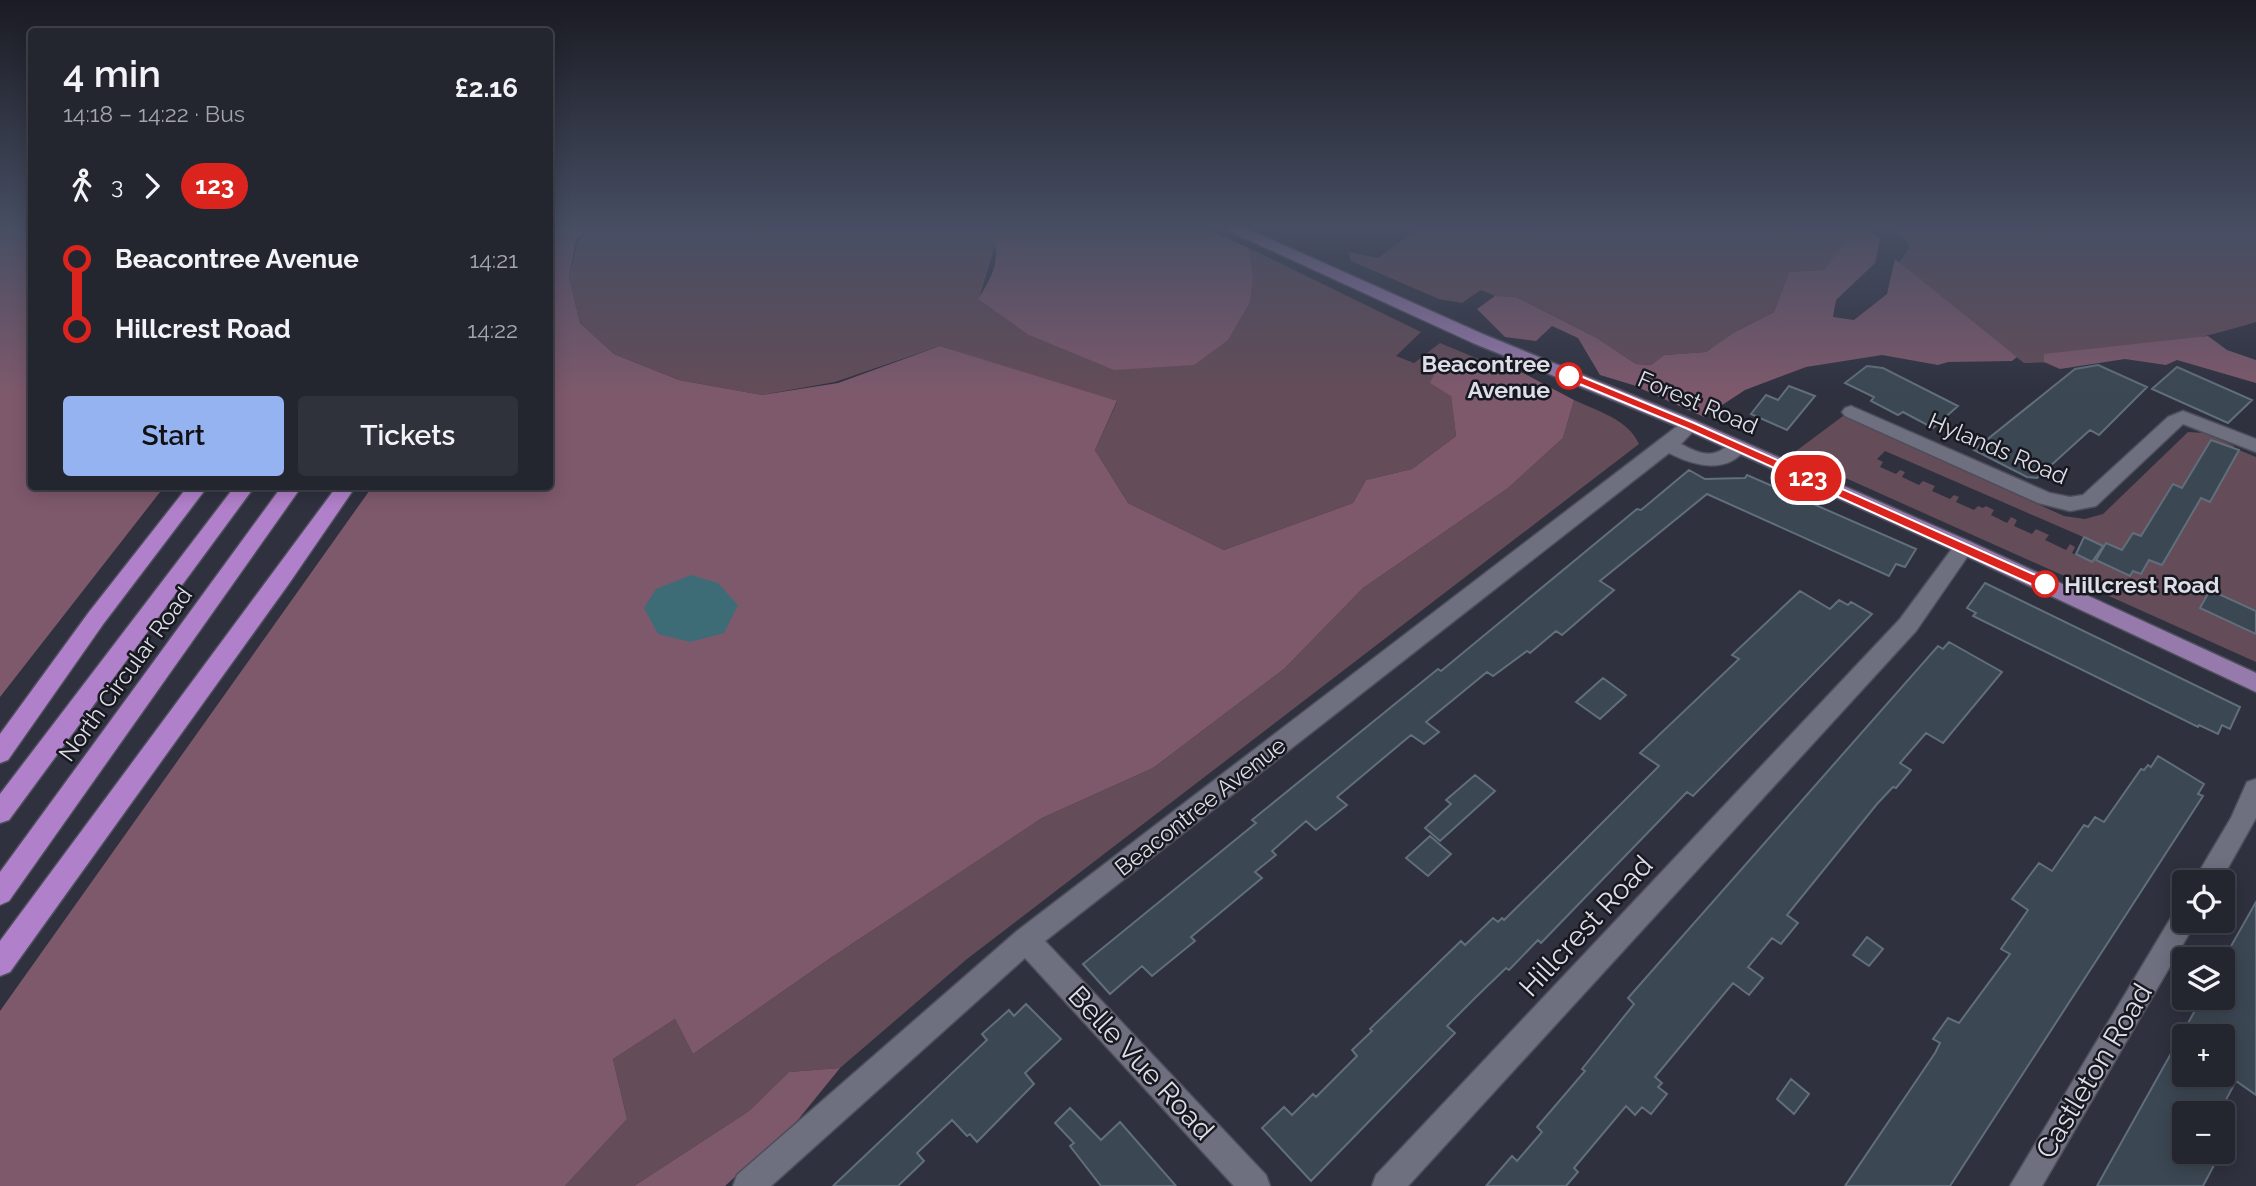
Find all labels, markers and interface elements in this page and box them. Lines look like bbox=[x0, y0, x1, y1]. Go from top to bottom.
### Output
text: 4 min bbox=[63, 51, 161, 96]
text: £2.16 bbox=[455, 73, 518, 103]
text: 14:18 – 14:22 · Bus bbox=[63, 100, 245, 127]
icon: walk bbox=[63, 167, 101, 205]
icon: forward bbox=[133, 167, 171, 205]
text: 123 bbox=[195, 171, 234, 200]
text: 3 bbox=[111, 172, 123, 199]
text: Beacontree Avenue bbox=[115, 244, 359, 274]
text: 14:21 bbox=[469, 246, 518, 273]
text: Hillcrest Road bbox=[115, 314, 291, 344]
text: 14:22 bbox=[467, 316, 518, 343]
place label: Beacontree Avenue bbox=[1422, 350, 1550, 403]
marker: Beacontree Avenue bbox=[1556, 363, 1582, 389]
street label: Forest Road bbox=[1634, 365, 1762, 439]
button: Start bbox=[63, 396, 284, 476]
button: Tickets bbox=[298, 396, 518, 476]
street label: Hylands Road bbox=[1925, 407, 2071, 489]
line badge: 123 bbox=[1768, 455, 1848, 501]
text: 123 bbox=[1789, 463, 1827, 492]
marker: Hillcrest Road bbox=[2032, 571, 2058, 597]
place label: Hillcrest Road bbox=[2064, 571, 2220, 598]
street label: North Circular Road bbox=[53, 582, 197, 766]
street label: Beacontree Avenue bbox=[1109, 731, 1291, 881]
street label: Hillcrest Road bbox=[1512, 849, 1660, 1003]
map controls bbox=[2172, 870, 2235, 1164]
button: locate bbox=[2172, 870, 2235, 933]
button: layers bbox=[2172, 947, 2235, 1010]
street label: Castleton Road bbox=[2029, 978, 2159, 1164]
street label: Belle Vue Road bbox=[1061, 979, 1221, 1147]
button: + bbox=[2172, 1024, 2235, 1087]
button: − bbox=[2172, 1101, 2235, 1164]

